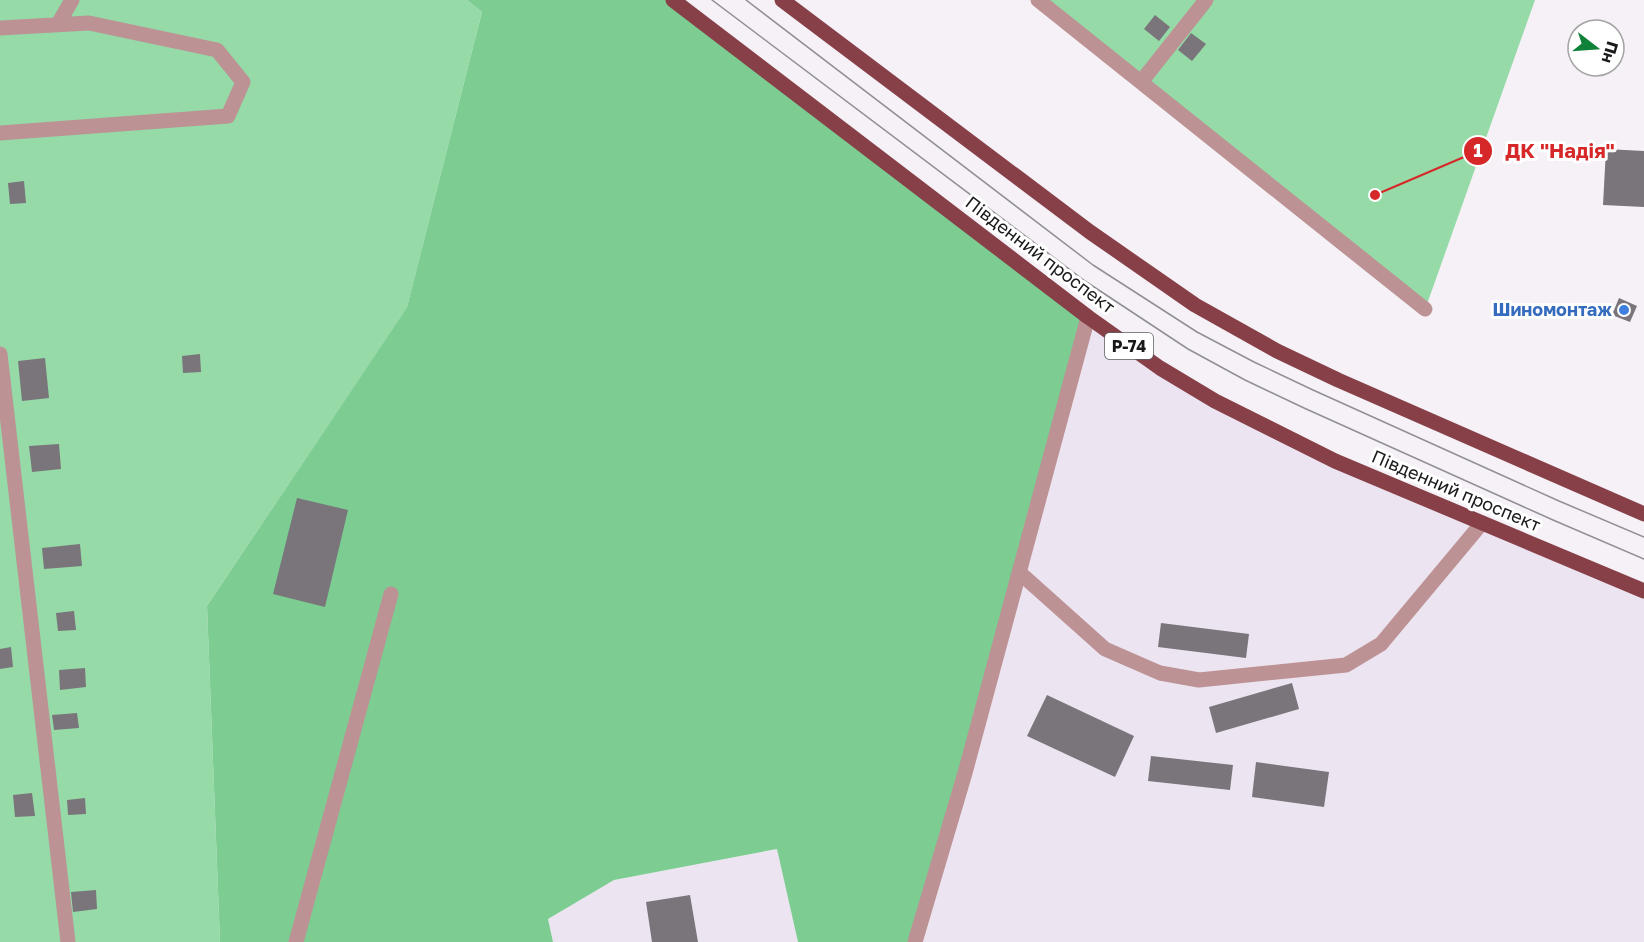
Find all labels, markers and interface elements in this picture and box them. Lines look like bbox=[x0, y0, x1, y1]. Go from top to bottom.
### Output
north arrow bbox=[1566, 18, 1626, 78]
text: Пн bbox=[1598, 39, 1623, 66]
callout: ДК "Надія" bbox=[1463, 132, 1626, 170]
text: ДК "Надія" bbox=[1505, 138, 1615, 162]
text: 1 bbox=[1473, 139, 1483, 161]
street label: Південний проспект bbox=[962, 191, 1120, 318]
place label: Шиномонтаж bbox=[1492, 298, 1612, 320]
marker: Шиномонтаж bbox=[1617, 303, 1631, 317]
road number: Р-74 bbox=[1105, 333, 1153, 359]
street label: Південний проспект bbox=[1369, 445, 1544, 536]

